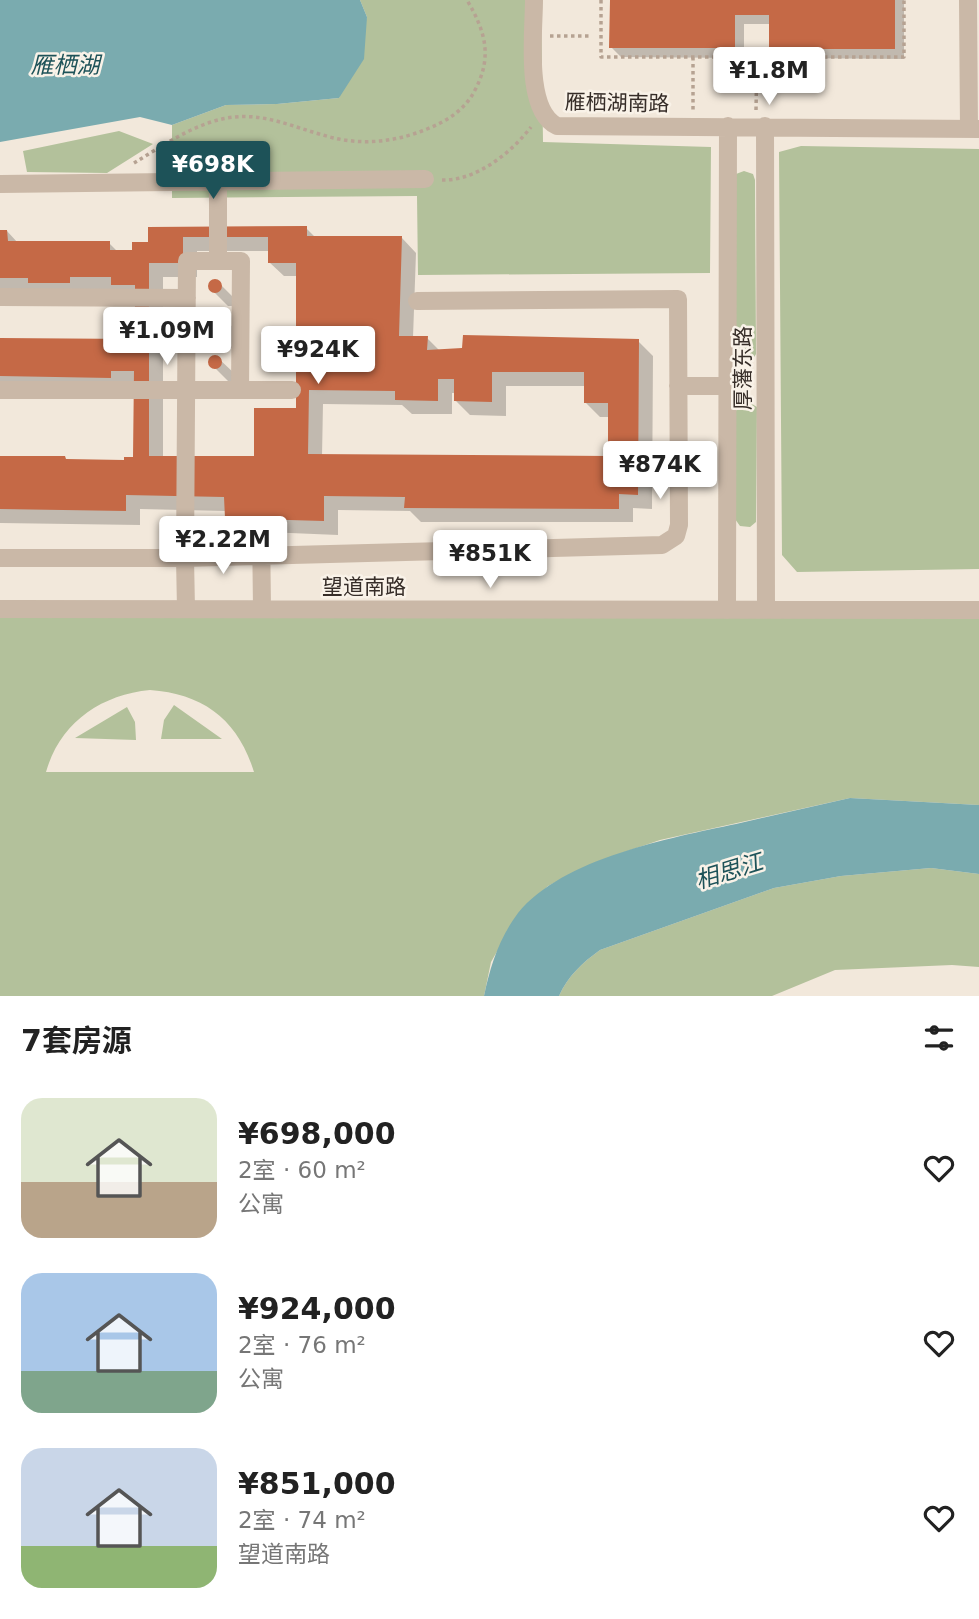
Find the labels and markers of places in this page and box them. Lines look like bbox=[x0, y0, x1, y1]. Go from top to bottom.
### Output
pin: ¥1.8M bbox=[720, 48, 818, 107]
pin: ¥698K bbox=[164, 142, 262, 201]
pin: ¥1.09M bbox=[110, 308, 224, 367]
pin: ¥924K bbox=[269, 326, 367, 386]
pin: ¥874K bbox=[611, 442, 709, 501]
pin: ¥2.22M bbox=[166, 516, 280, 576]
pin: ¥851K bbox=[441, 530, 539, 590]

